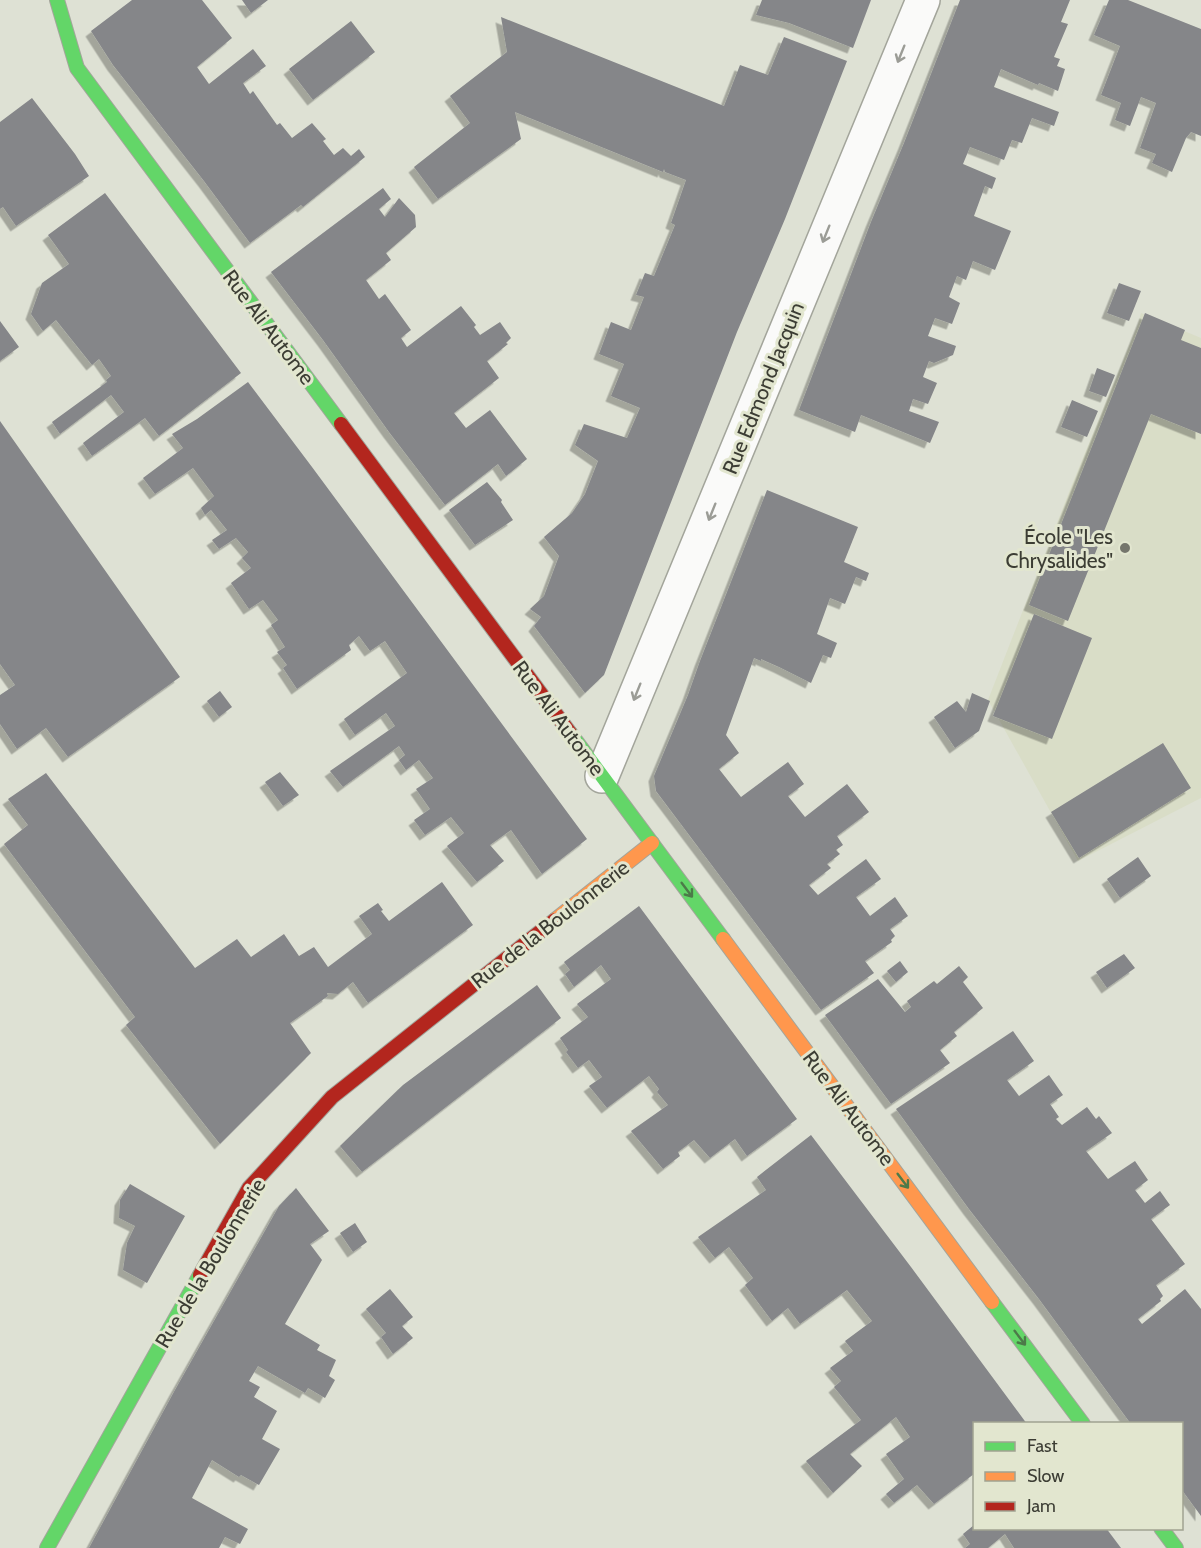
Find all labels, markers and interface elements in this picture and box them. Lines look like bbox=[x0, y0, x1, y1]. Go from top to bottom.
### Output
one-way arrow bbox=[895, 44, 906, 63]
one-way arrow bbox=[820, 225, 831, 243]
street label: Rue Ali Autome bbox=[218, 265, 320, 390]
street label: Rue Edmond Jacquin bbox=[717, 298, 809, 478]
one-way arrow bbox=[706, 502, 717, 520]
place label: École "Les Chrysalides" bbox=[1005, 524, 1113, 573]
marker: École "Les Chrysalides" bbox=[1118, 541, 1132, 555]
street label: Rue Ali Autome bbox=[508, 656, 610, 781]
one-way arrow bbox=[631, 682, 642, 700]
street label: Rue de la Boulonnerie bbox=[466, 854, 634, 993]
one-way arrow bbox=[680, 882, 693, 898]
street label: Rue Ali Autome bbox=[798, 1046, 900, 1171]
street label: Rue de la Boulonnerie bbox=[149, 1173, 271, 1352]
one-way arrow bbox=[897, 1173, 910, 1189]
one-way arrow bbox=[1013, 1329, 1026, 1345]
legend bbox=[973, 1422, 1183, 1530]
text: Fast bbox=[1027, 1435, 1058, 1457]
text: Slow bbox=[1027, 1465, 1064, 1487]
text: Jam bbox=[1026, 1495, 1056, 1517]

